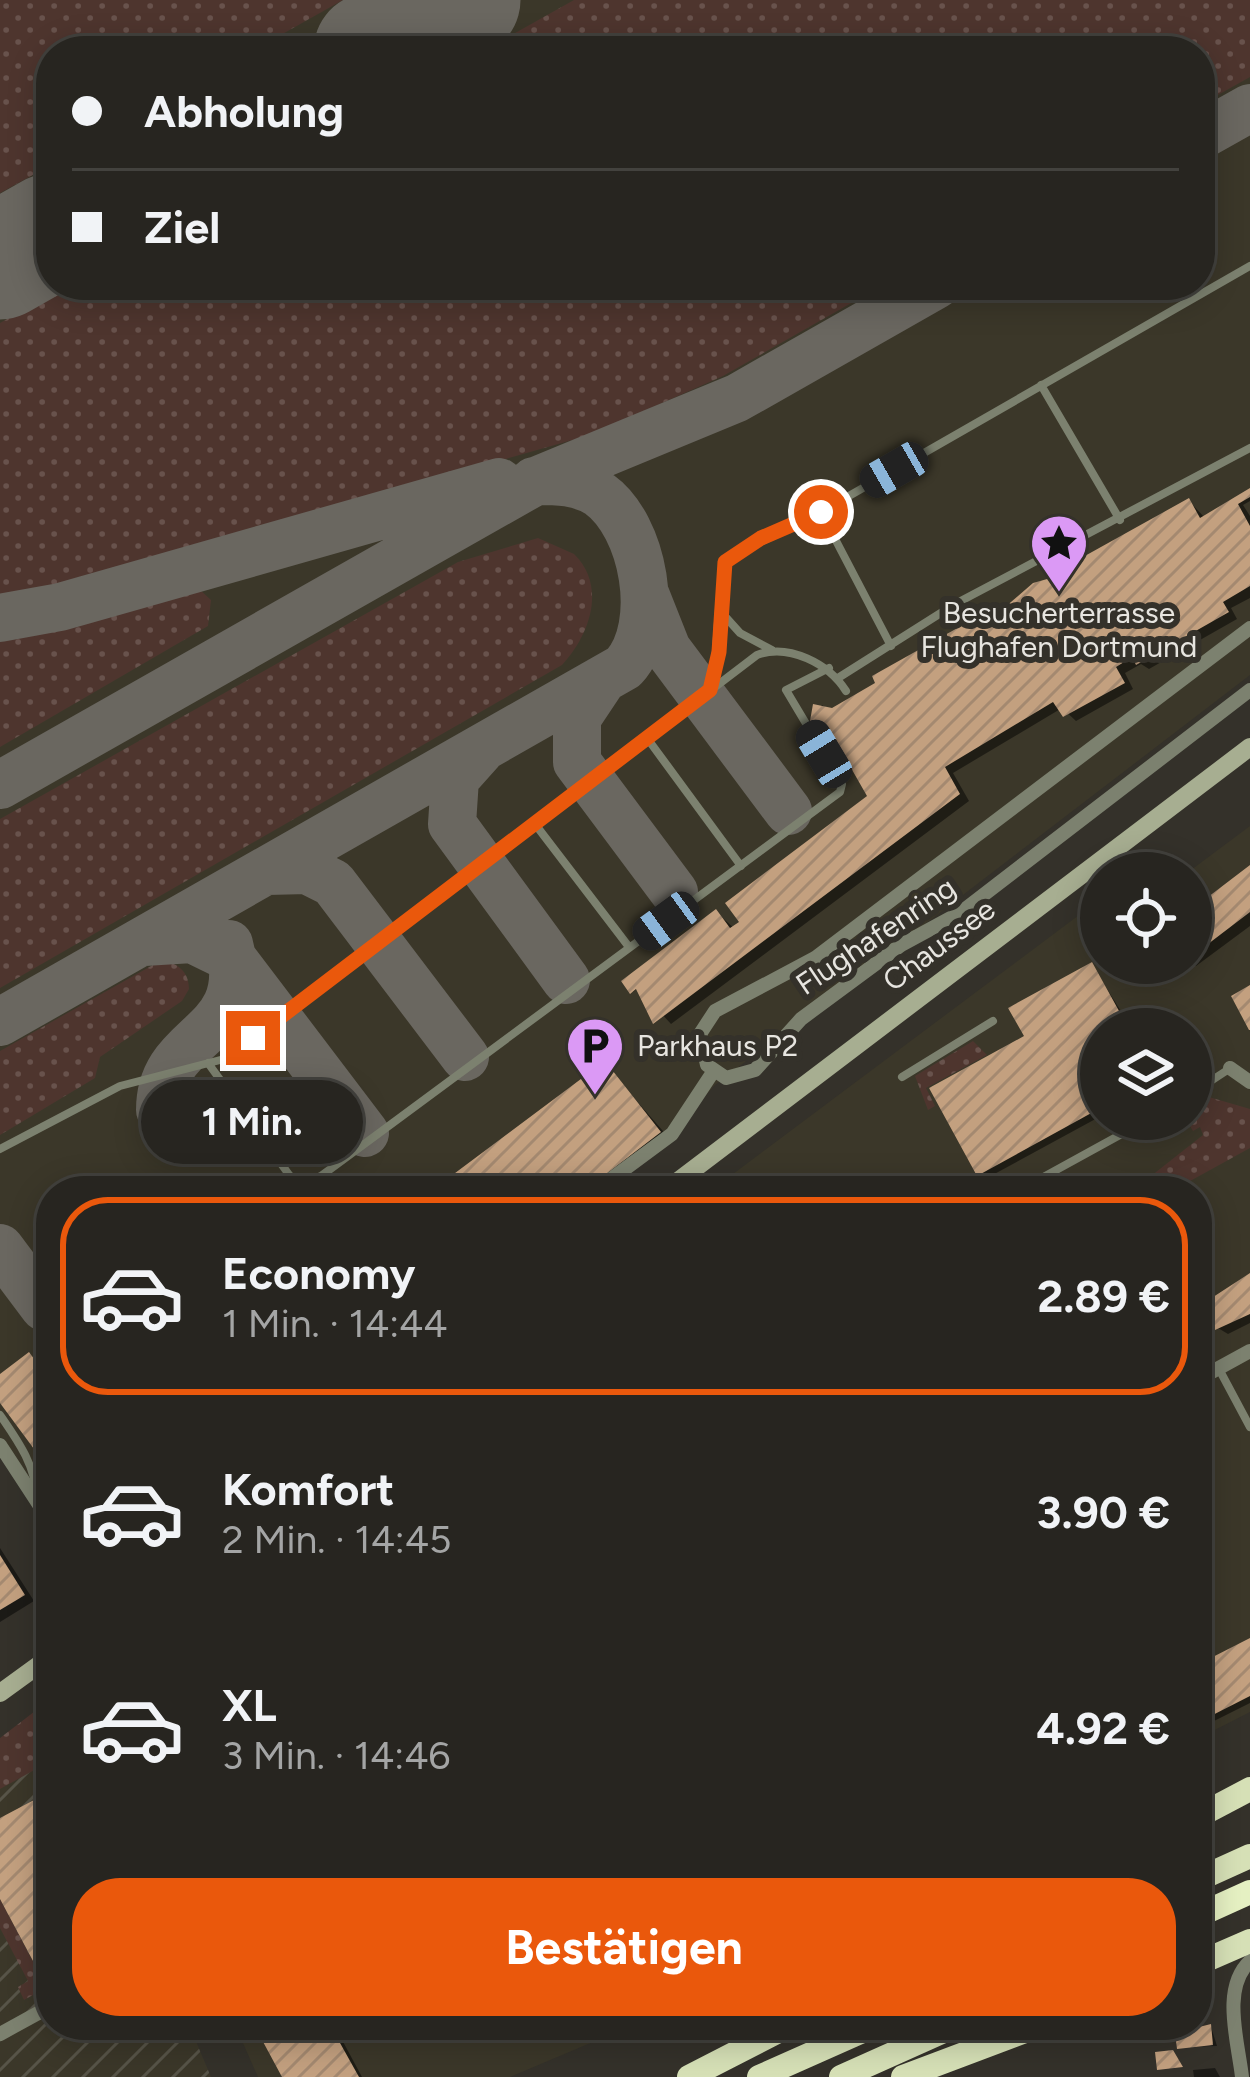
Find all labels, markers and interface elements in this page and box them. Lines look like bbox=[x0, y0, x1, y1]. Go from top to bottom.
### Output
text: Abholung bbox=[144, 84, 344, 138]
text: Ziel bbox=[144, 200, 220, 254]
car bbox=[854, 436, 934, 504]
route start bbox=[794, 485, 848, 539]
place icon: Besucherterrasse Flughafen Dortmund bbox=[1028, 512, 1090, 594]
place label: Besucherterrasse Flughafen Dortmund bbox=[921, 594, 1197, 665]
car bbox=[790, 714, 858, 794]
map controls bbox=[1080, 852, 1212, 1140]
button: locate bbox=[1080, 852, 1212, 984]
street label: Flughafenring bbox=[789, 869, 963, 1003]
car bbox=[626, 885, 706, 957]
street label: Chaussee bbox=[875, 890, 1002, 999]
button: layers bbox=[1080, 1008, 1212, 1140]
route end bbox=[226, 1011, 280, 1065]
parking icon: Parkhaus P2 bbox=[564, 1015, 626, 1097]
place label: Parkhaus P2 bbox=[637, 1027, 798, 1064]
callout: 1 Min. bbox=[142, 1080, 364, 1164]
text: 1 Min. bbox=[201, 1098, 303, 1145]
icon: car bbox=[78, 1242, 186, 1350]
text: Economy bbox=[222, 1246, 415, 1300]
text: 2.89 € bbox=[1037, 1269, 1170, 1323]
text: 1 Min. · 14:44 bbox=[222, 1300, 447, 1347]
icon: car bbox=[78, 1458, 186, 1566]
text: Komfort bbox=[222, 1462, 394, 1516]
text: 3.90 € bbox=[1037, 1485, 1170, 1539]
text: 2 Min. · 14:45 bbox=[222, 1516, 451, 1563]
icon: car bbox=[78, 1674, 186, 1782]
text: XL bbox=[222, 1678, 277, 1732]
text: 4.92 € bbox=[1036, 1701, 1170, 1755]
text: 3 Min. · 14:46 bbox=[222, 1732, 450, 1779]
button: Bestätigen bbox=[72, 1878, 1176, 2016]

